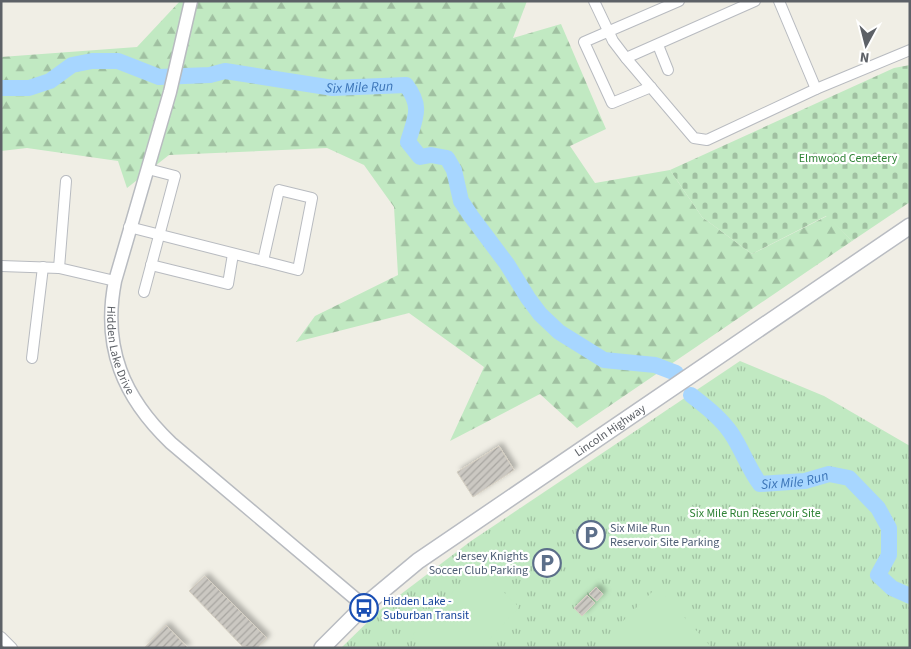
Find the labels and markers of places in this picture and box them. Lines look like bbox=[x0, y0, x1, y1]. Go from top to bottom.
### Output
parking icon: Six Mile Run Reservoir Site Parking bbox=[576, 520, 606, 550]
place label: Six Mile Run Reservoir Site Parking bbox=[610, 520, 719, 551]
place label: Jersey Knights Soccer Club Parking bbox=[429, 548, 528, 579]
parking icon: Jersey Knights Soccer Club Parking bbox=[532, 548, 562, 578]
bus stop icon: Hidden Lake - Suburban Transit bbox=[349, 593, 379, 623]
place label: Hidden Lake - Suburban Transit bbox=[383, 593, 469, 624]

